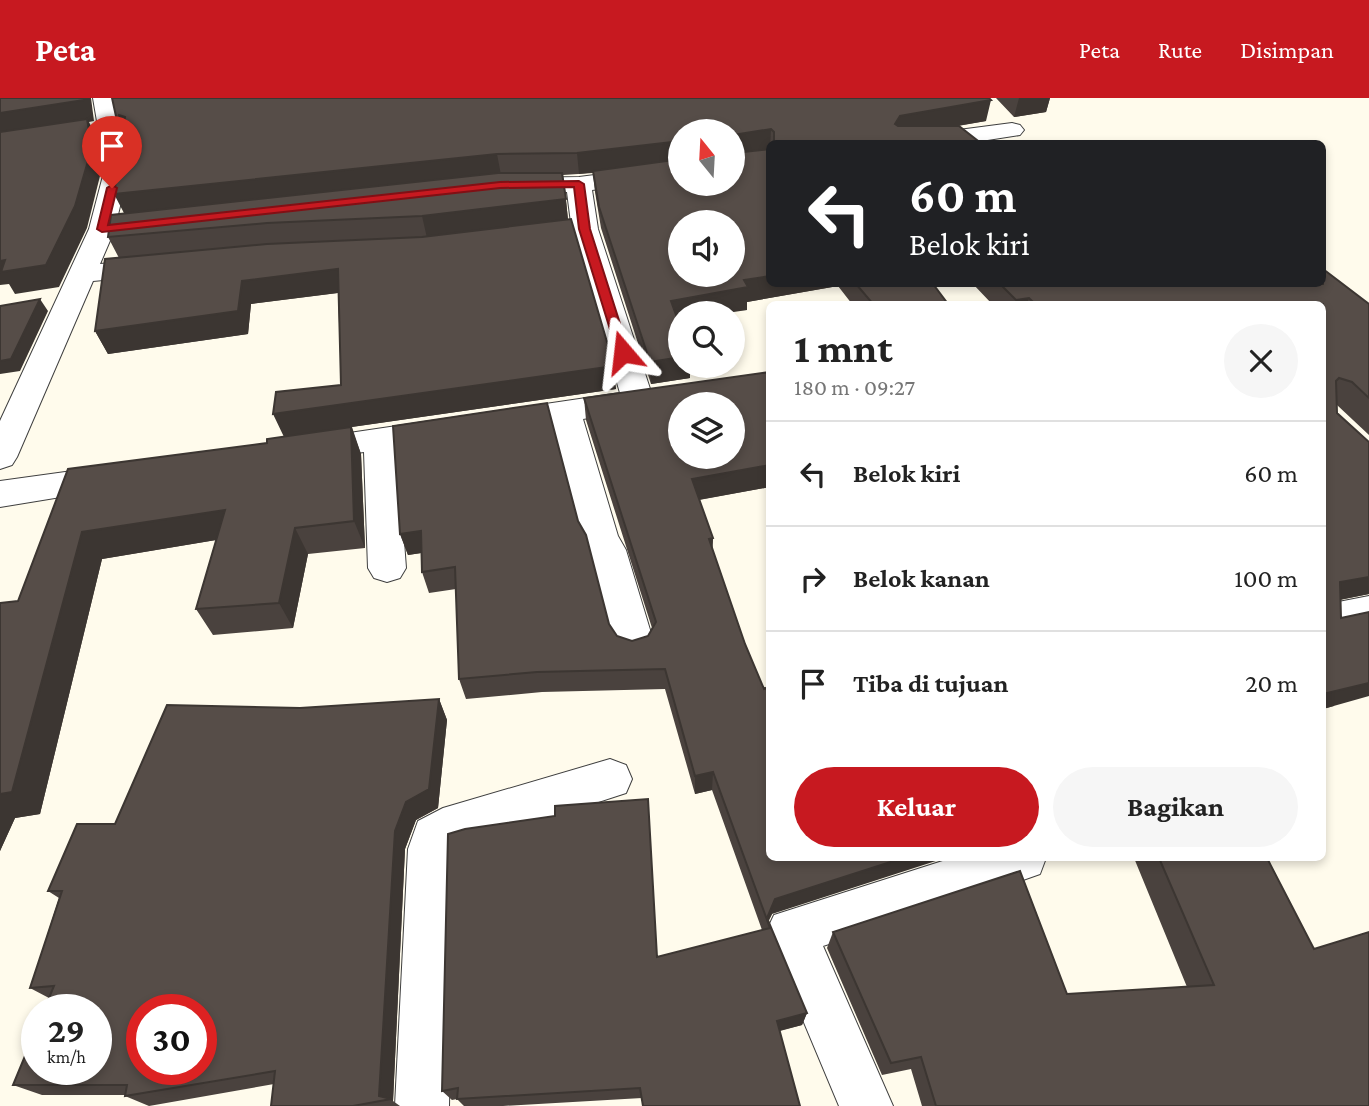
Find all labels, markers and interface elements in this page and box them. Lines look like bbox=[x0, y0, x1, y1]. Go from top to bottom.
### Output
text: Peta bbox=[35, 31, 96, 68]
text: Peta bbox=[1079, 36, 1120, 63]
text: Rute bbox=[1158, 36, 1202, 63]
text: Disimpan bbox=[1240, 36, 1334, 63]
pin bbox=[82, 116, 142, 188]
north arrow bbox=[668, 119, 746, 196]
map controls bbox=[668, 119, 745, 469]
icon: arrive bbox=[93, 127, 131, 165]
icon: left bbox=[794, 168, 885, 259]
text: 60 m bbox=[909, 168, 1016, 223]
button: sound bbox=[668, 210, 745, 287]
text: Belok kiri bbox=[909, 226, 1030, 262]
button: search bbox=[668, 301, 745, 378]
position arrow bbox=[586, 315, 660, 389]
text: 1 mnt bbox=[794, 324, 893, 371]
button: close bbox=[1224, 324, 1298, 398]
text: 180 m · 09:27 bbox=[794, 374, 915, 400]
button: layers bbox=[668, 392, 745, 469]
icon: left bbox=[794, 455, 832, 493]
text: Belok kiri bbox=[853, 459, 960, 488]
text: 60 m bbox=[1244, 459, 1298, 488]
icon: right bbox=[794, 560, 832, 598]
text: Belok kanan bbox=[853, 564, 990, 593]
text: 100 m bbox=[1234, 564, 1298, 593]
icon: arrive bbox=[794, 665, 832, 703]
text: Tiba di tujuan bbox=[853, 669, 1008, 698]
text: 20 m bbox=[1245, 669, 1298, 698]
button: Keluar bbox=[794, 767, 1039, 847]
button: Bagikan bbox=[1053, 767, 1298, 847]
speed limit sign: 30 bbox=[126, 994, 217, 1085]
text: 29 bbox=[48, 1011, 85, 1050]
text: km/h bbox=[47, 1047, 86, 1067]

